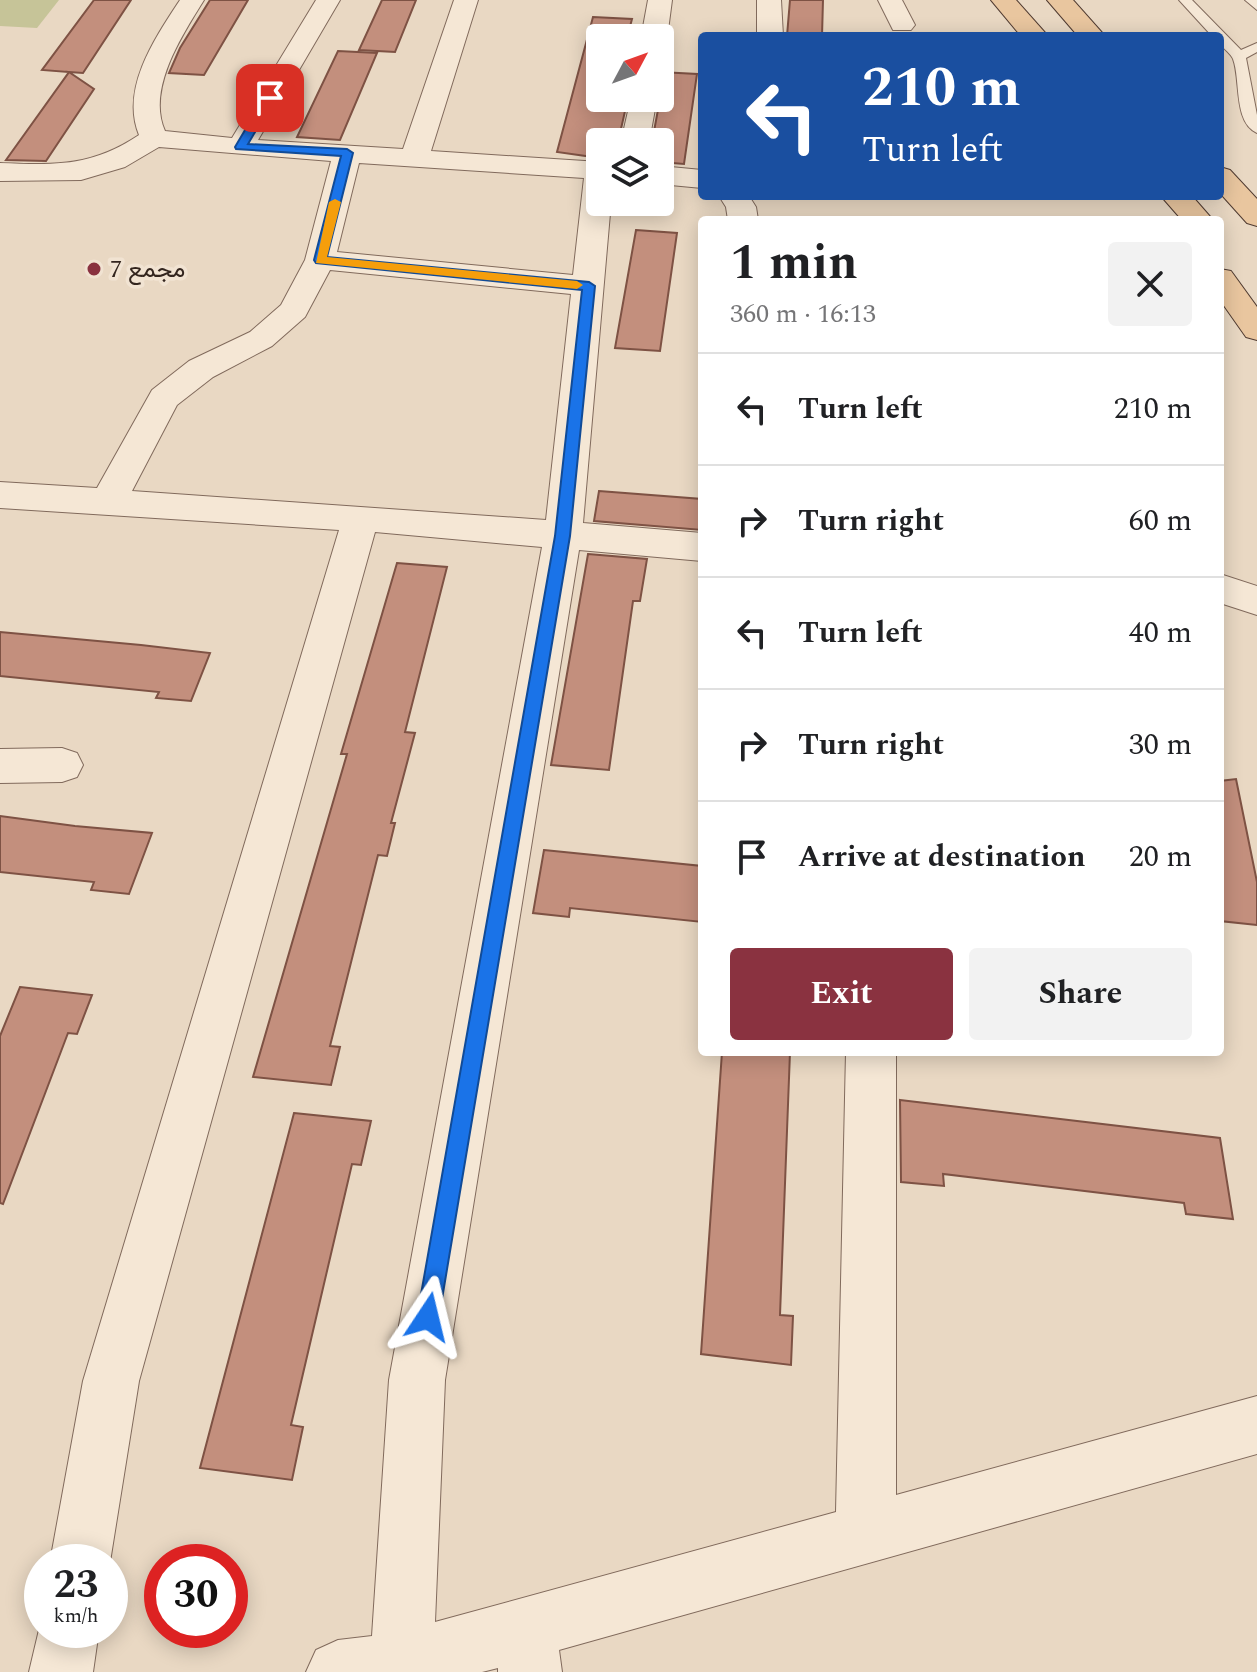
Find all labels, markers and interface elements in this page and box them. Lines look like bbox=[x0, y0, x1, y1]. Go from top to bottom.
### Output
north arrow bbox=[586, 24, 674, 112]
map controls bbox=[586, 24, 674, 216]
text: 210 m bbox=[862, 46, 1021, 131]
pin bbox=[236, 64, 304, 132]
icon: left bbox=[730, 64, 834, 168]
icon: arrive bbox=[248, 76, 292, 120]
text: Turn left bbox=[862, 123, 1003, 178]
button: layers bbox=[586, 128, 674, 216]
text: 1 min bbox=[730, 227, 858, 300]
button: close bbox=[1108, 242, 1192, 326]
place label: مجمع 7 bbox=[110, 252, 185, 288]
marker: مجمع 7 bbox=[85, 260, 103, 278]
text: 360 m · 16:13 bbox=[730, 294, 876, 334]
text: Turn left bbox=[798, 386, 923, 432]
text: 210 m bbox=[1114, 386, 1192, 432]
icon: left bbox=[730, 387, 774, 431]
text: Turn right bbox=[798, 498, 944, 544]
text: 60 m bbox=[1129, 498, 1192, 544]
icon: right bbox=[730, 499, 774, 543]
text: Turn left bbox=[798, 610, 923, 656]
text: 40 m bbox=[1129, 610, 1192, 656]
icon: left bbox=[730, 611, 774, 655]
text: Turn right bbox=[798, 722, 944, 768]
text: 30 m bbox=[1129, 722, 1192, 768]
icon: right bbox=[730, 723, 774, 767]
text: Arrive at destination bbox=[798, 834, 1085, 880]
text: 20 m bbox=[1129, 834, 1192, 880]
icon: arrive bbox=[730, 835, 774, 879]
button: Exit bbox=[730, 948, 953, 1040]
button: Share bbox=[969, 948, 1192, 1040]
position arrow bbox=[386, 1275, 470, 1359]
speed limit sign: 30 bbox=[144, 1544, 248, 1648]
text: 23 bbox=[54, 1555, 98, 1616]
text: km/h bbox=[54, 1601, 99, 1631]

